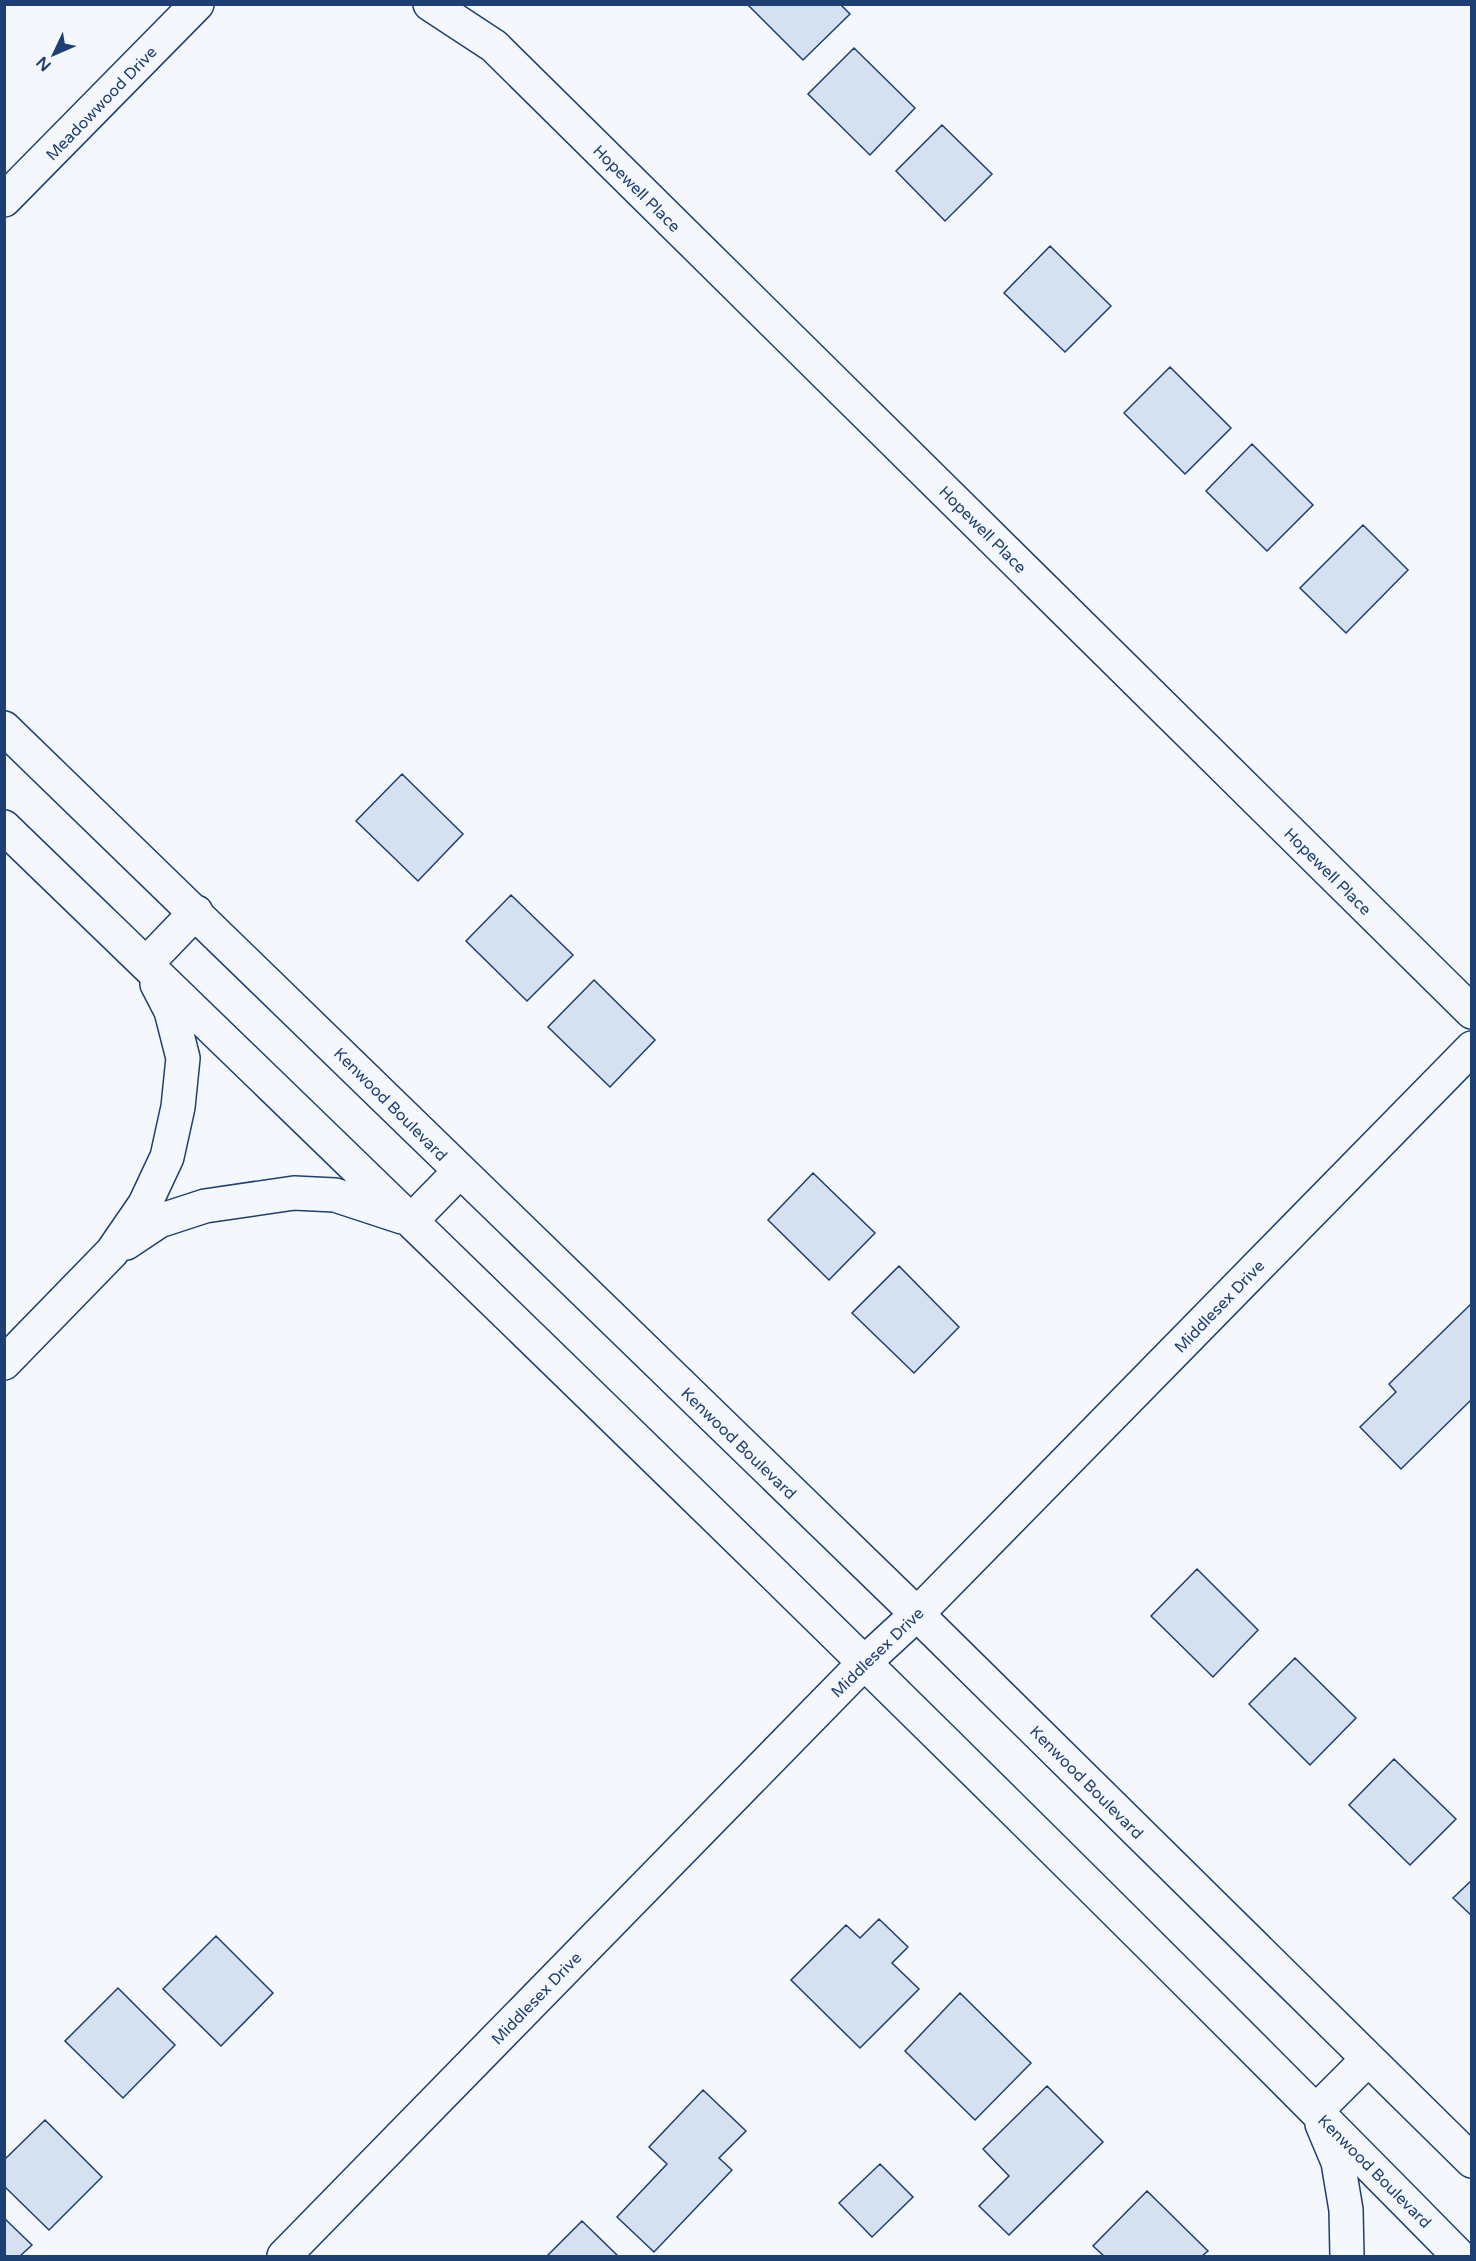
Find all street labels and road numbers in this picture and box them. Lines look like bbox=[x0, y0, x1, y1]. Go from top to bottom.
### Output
street label: Meadowwood Drive bbox=[42, 42, 161, 165]
street label: Hopewell Place bbox=[588, 141, 684, 237]
street label: Hopewell Place bbox=[934, 482, 1030, 578]
street label: Hopewell Place bbox=[1279, 824, 1375, 920]
street label: Kenwood Boulevard bbox=[329, 1044, 451, 1166]
street label: Middlesex Drive bbox=[1170, 1256, 1269, 1357]
street label: Kenwood Boulevard bbox=[677, 1384, 800, 1504]
street label: Middlesex Drive bbox=[827, 1603, 928, 1702]
street label: Kenwood Boulevard bbox=[1025, 1722, 1147, 1844]
street label: Middlesex Drive bbox=[487, 1948, 586, 2049]
street label: Kenwood Boulevard bbox=[1313, 2111, 1435, 2233]

